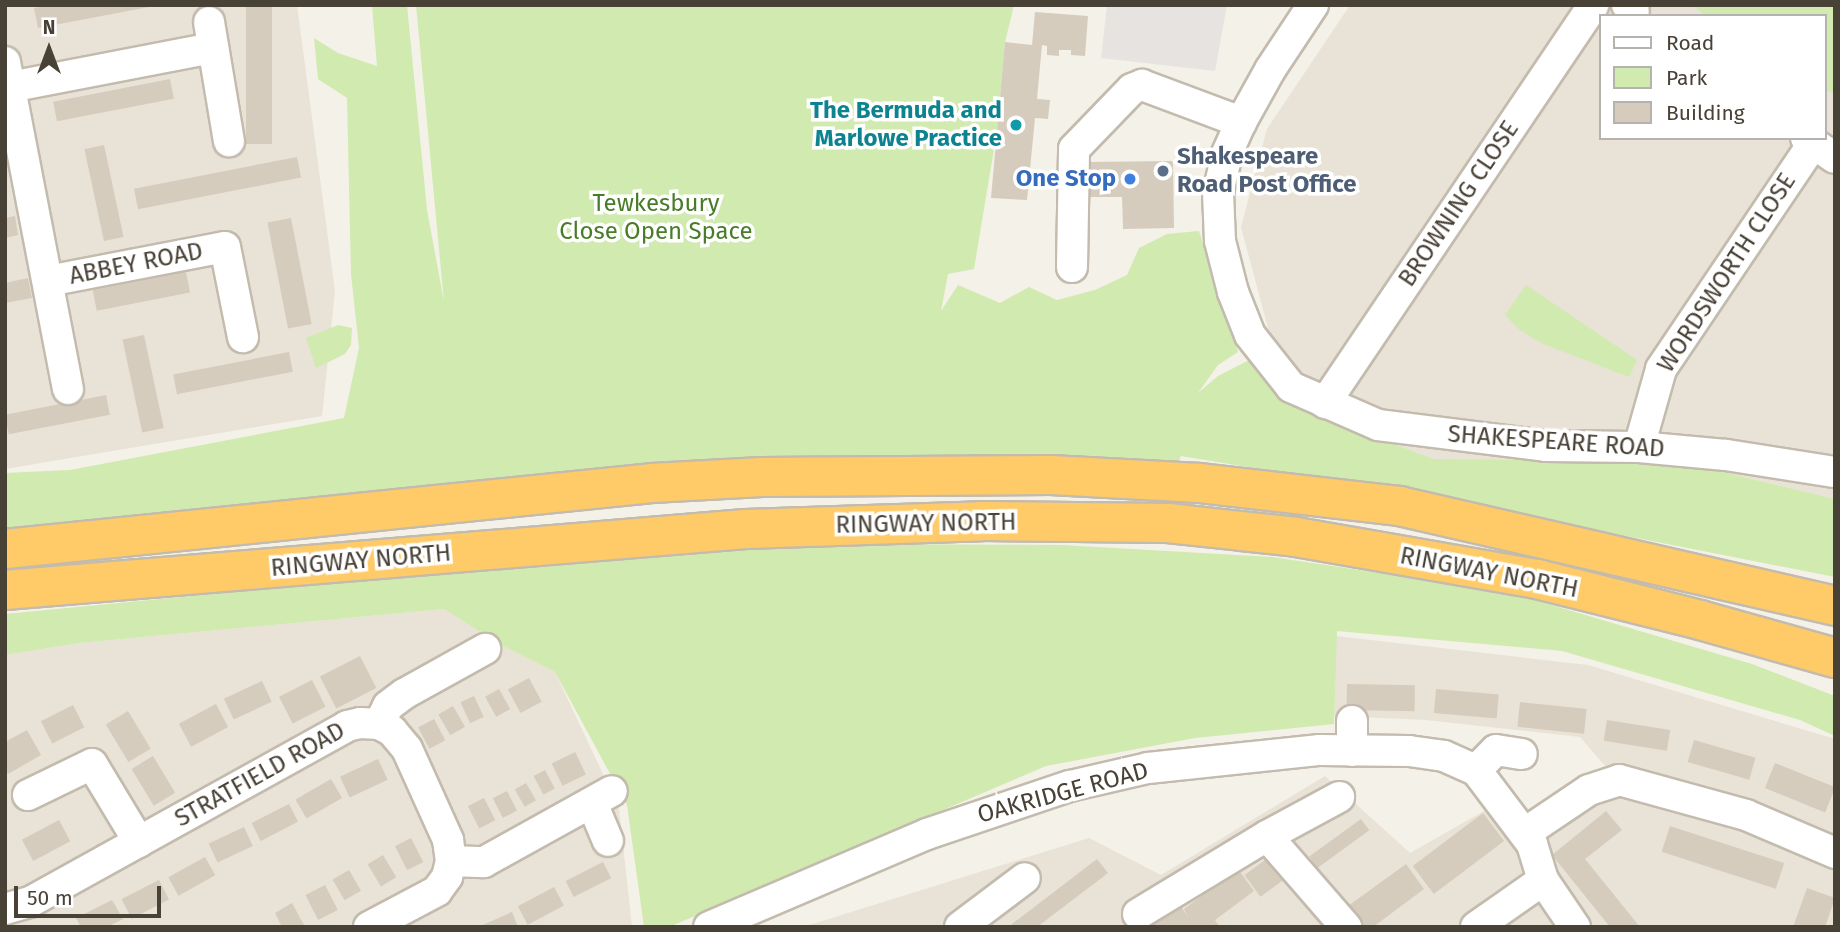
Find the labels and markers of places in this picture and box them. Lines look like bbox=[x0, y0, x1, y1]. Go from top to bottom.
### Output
place label: The Bermuda and Marlowe Practice bbox=[810, 97, 1002, 153]
marker: The Bermuda and Marlowe Practice bbox=[1008, 117, 1024, 133]
place label: Shakespeare Road Post Office bbox=[1177, 143, 1356, 199]
marker: Shakespeare Road Post Office bbox=[1155, 163, 1171, 179]
place label: One Stop bbox=[1016, 165, 1116, 193]
marker: One Stop bbox=[1122, 171, 1138, 187]

